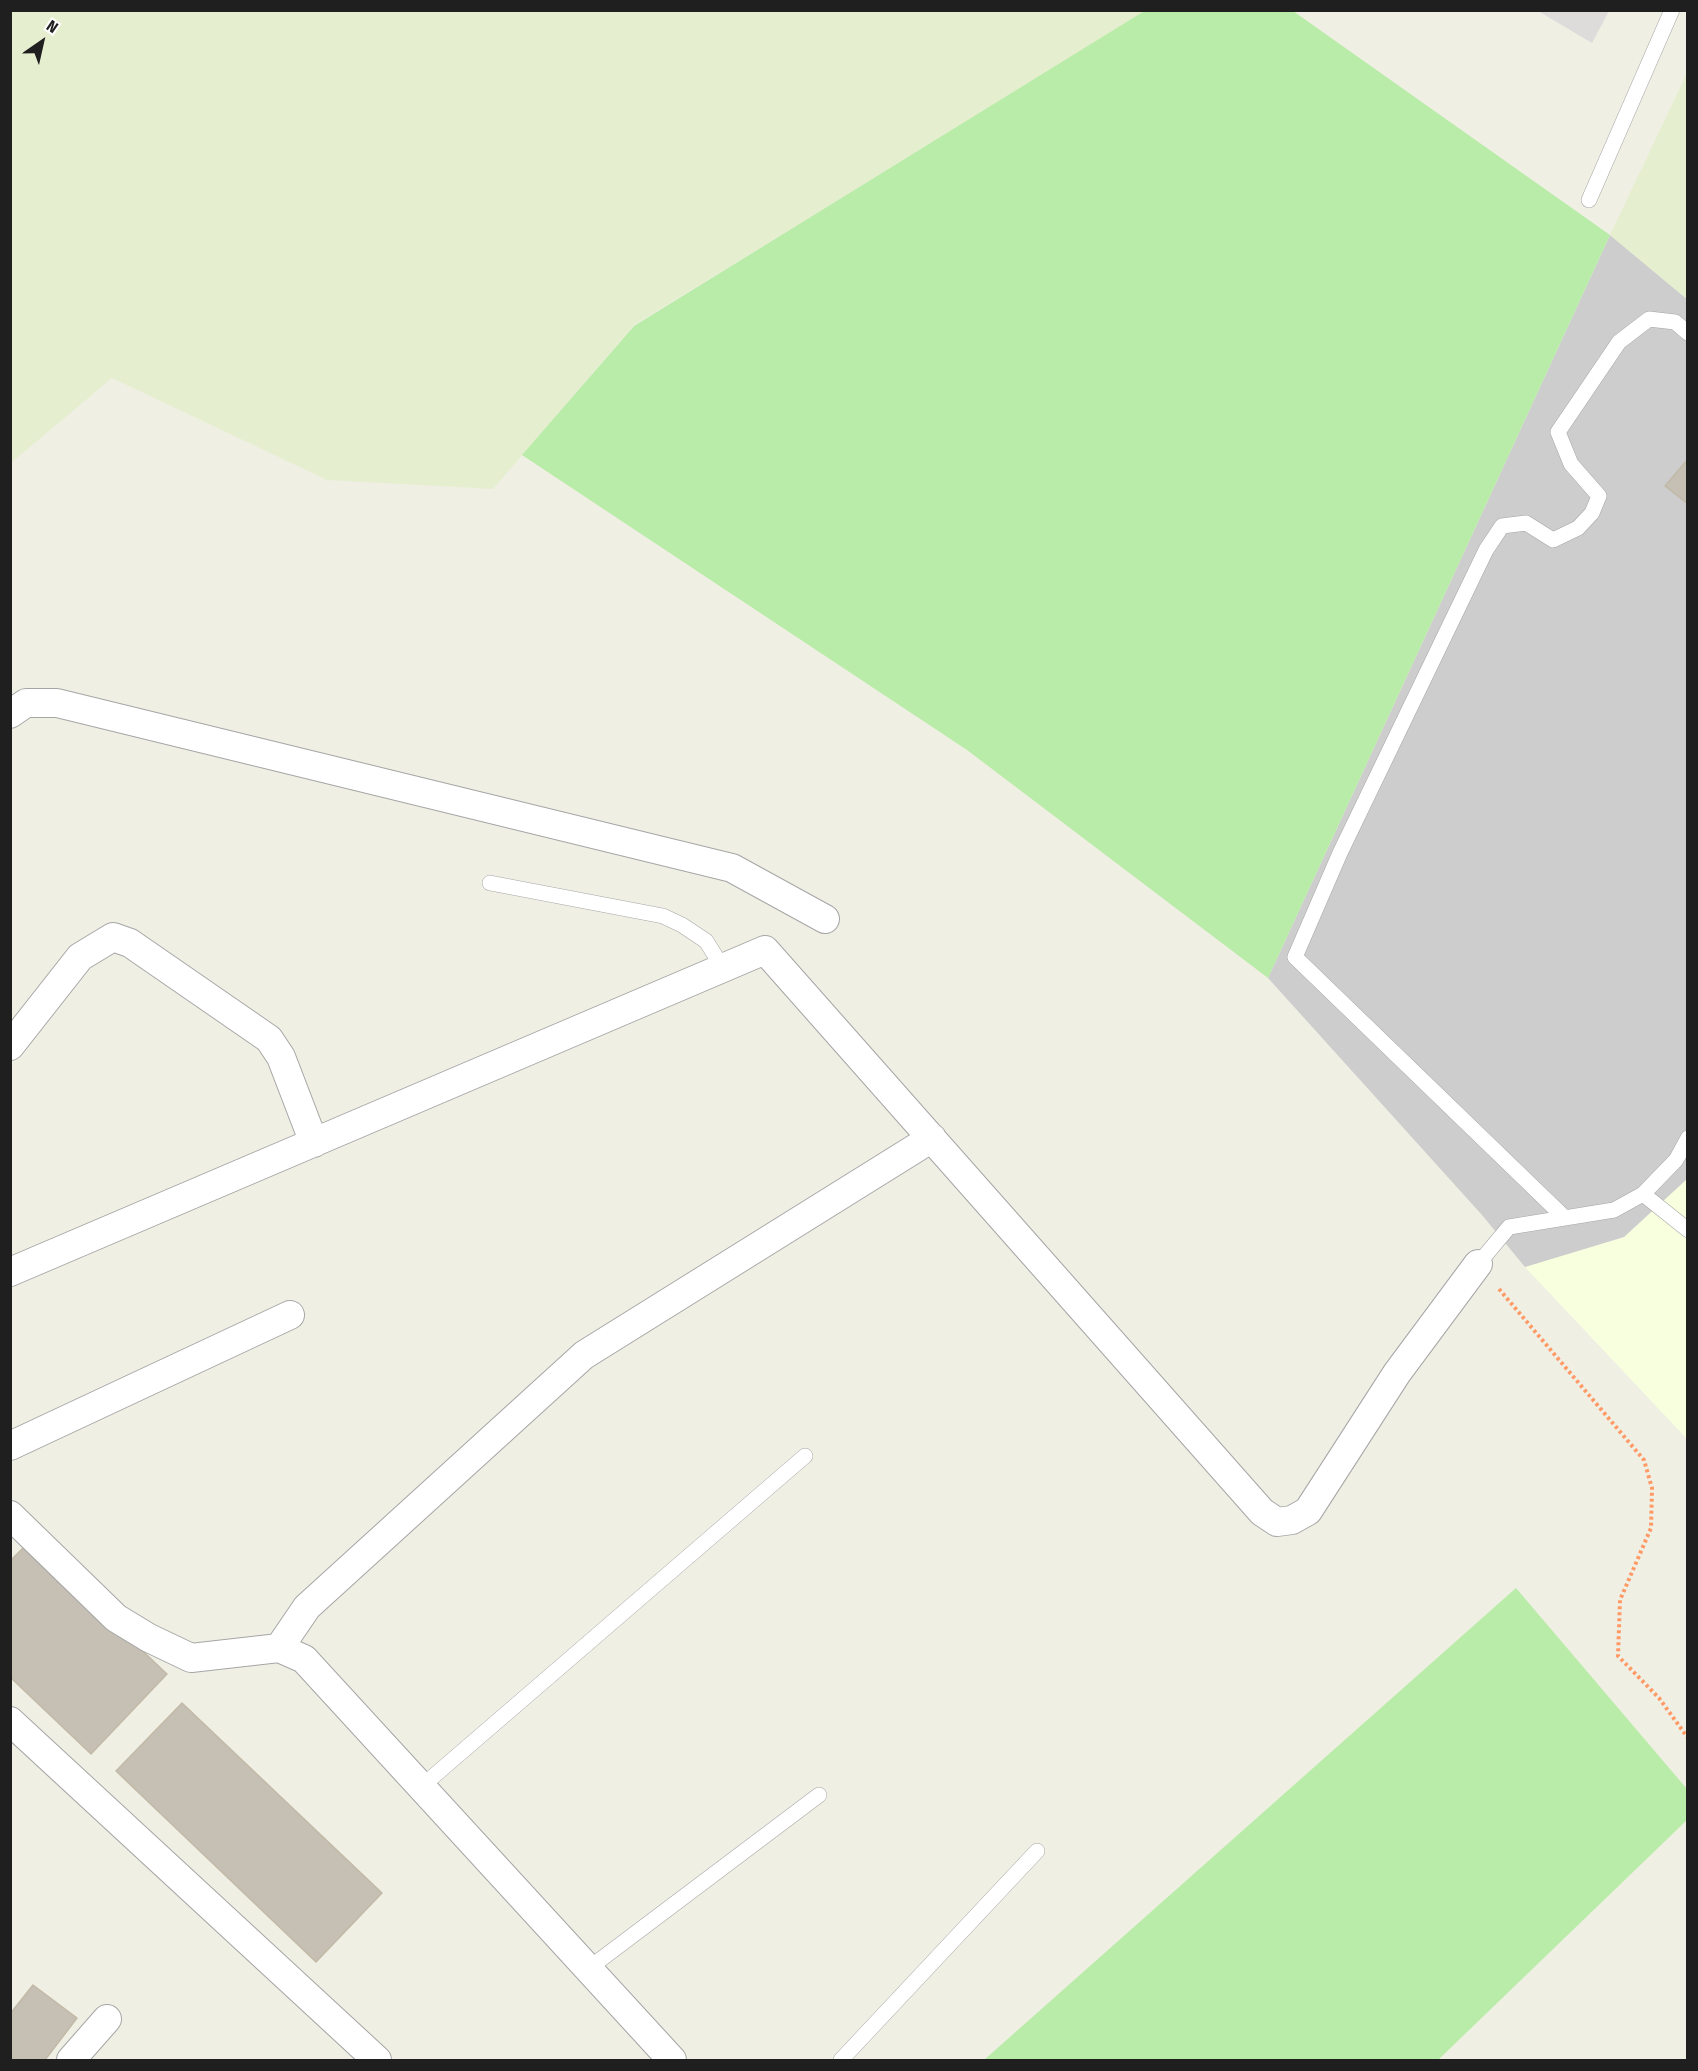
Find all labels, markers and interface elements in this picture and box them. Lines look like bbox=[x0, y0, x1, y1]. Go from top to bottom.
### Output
north arrow bbox=[12, 12, 72, 72]
text: N bbox=[43, 16, 62, 37]

